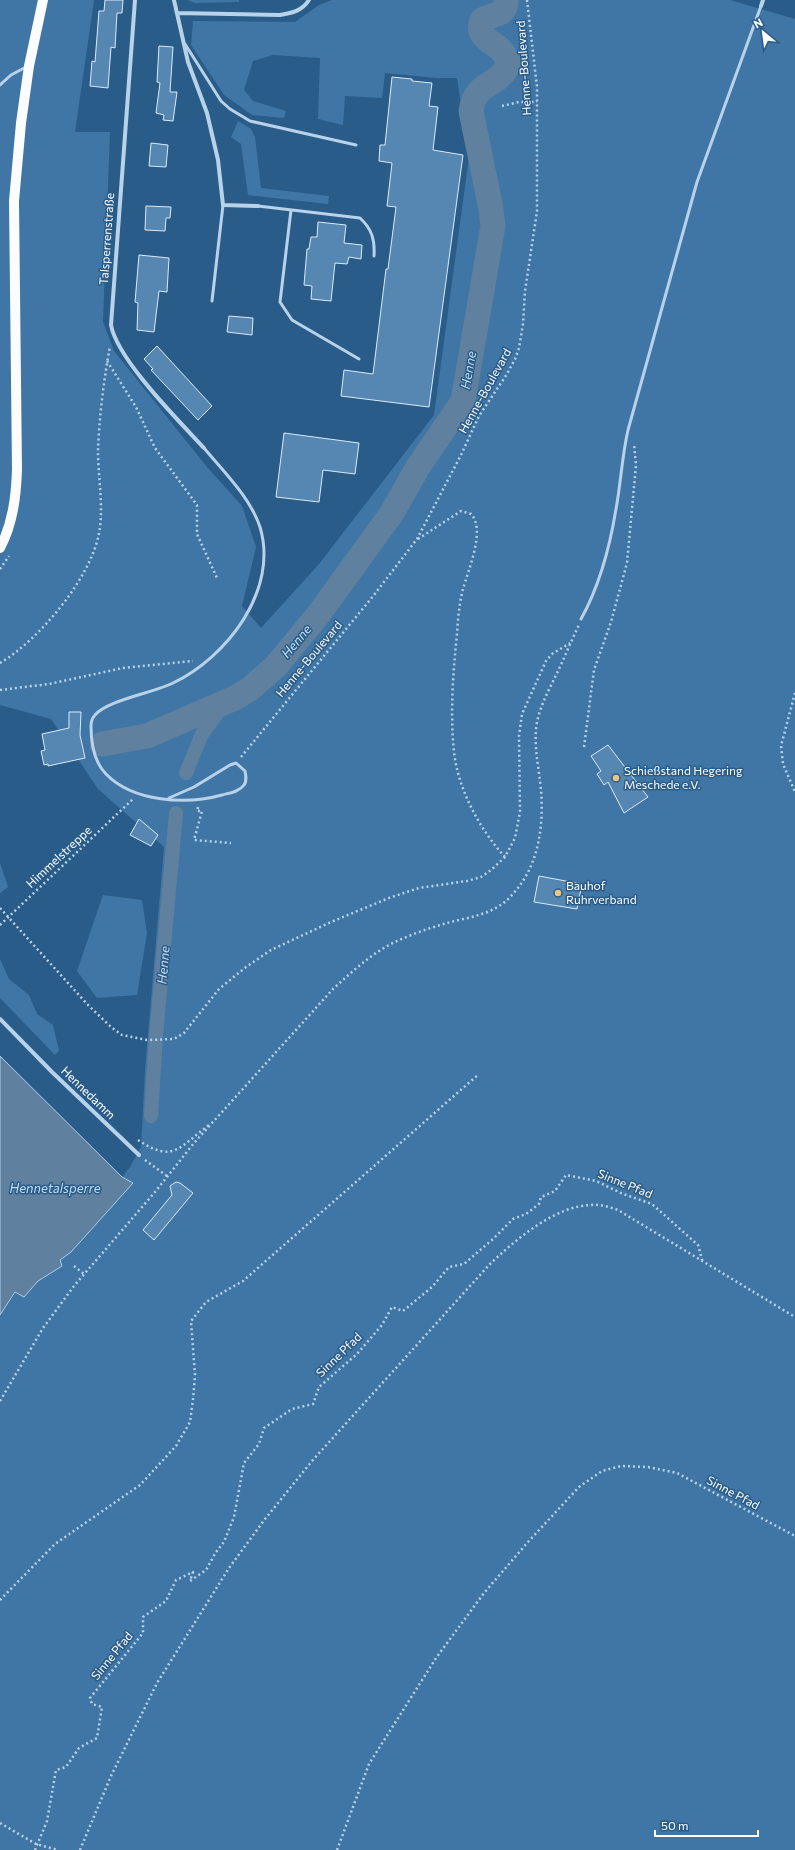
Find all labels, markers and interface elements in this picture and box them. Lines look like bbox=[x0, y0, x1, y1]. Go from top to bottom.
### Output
north arrow bbox=[743, 12, 783, 52]
text: N bbox=[751, 15, 765, 31]
street label: Henne-Boulevard bbox=[513, 20, 533, 116]
street label: Talsperrenstraße bbox=[96, 192, 116, 285]
street label: Henne-Boulevard bbox=[455, 345, 513, 436]
water label: Henne bbox=[457, 350, 479, 390]
street label: Henne-Boulevard bbox=[272, 617, 344, 699]
water label: Henne bbox=[278, 621, 315, 661]
place label: Schießstand Hegering Meschede e.V. bbox=[624, 763, 743, 791]
marker: Schießstand Hegering Meschede e.V. bbox=[611, 773, 621, 783]
street label: Himmelstreppe bbox=[23, 822, 94, 890]
place label: Bauhof Ruhrverband bbox=[566, 878, 637, 906]
marker: Bauhof Ruhrverband bbox=[553, 888, 563, 898]
water label: Henne bbox=[153, 945, 173, 985]
street label: Hennedamm bbox=[59, 1063, 119, 1121]
street label: Sinne Pfad bbox=[596, 1166, 655, 1200]
water label: Hennetalsperre bbox=[9, 1180, 101, 1196]
street label: Sinne Pfad bbox=[313, 1329, 364, 1379]
street label: Sinne Pfad bbox=[705, 1472, 762, 1512]
street label: Sinne Pfad bbox=[88, 1628, 135, 1682]
scale bar bbox=[655, 1812, 758, 1838]
text: 50 m bbox=[661, 1818, 689, 1832]

